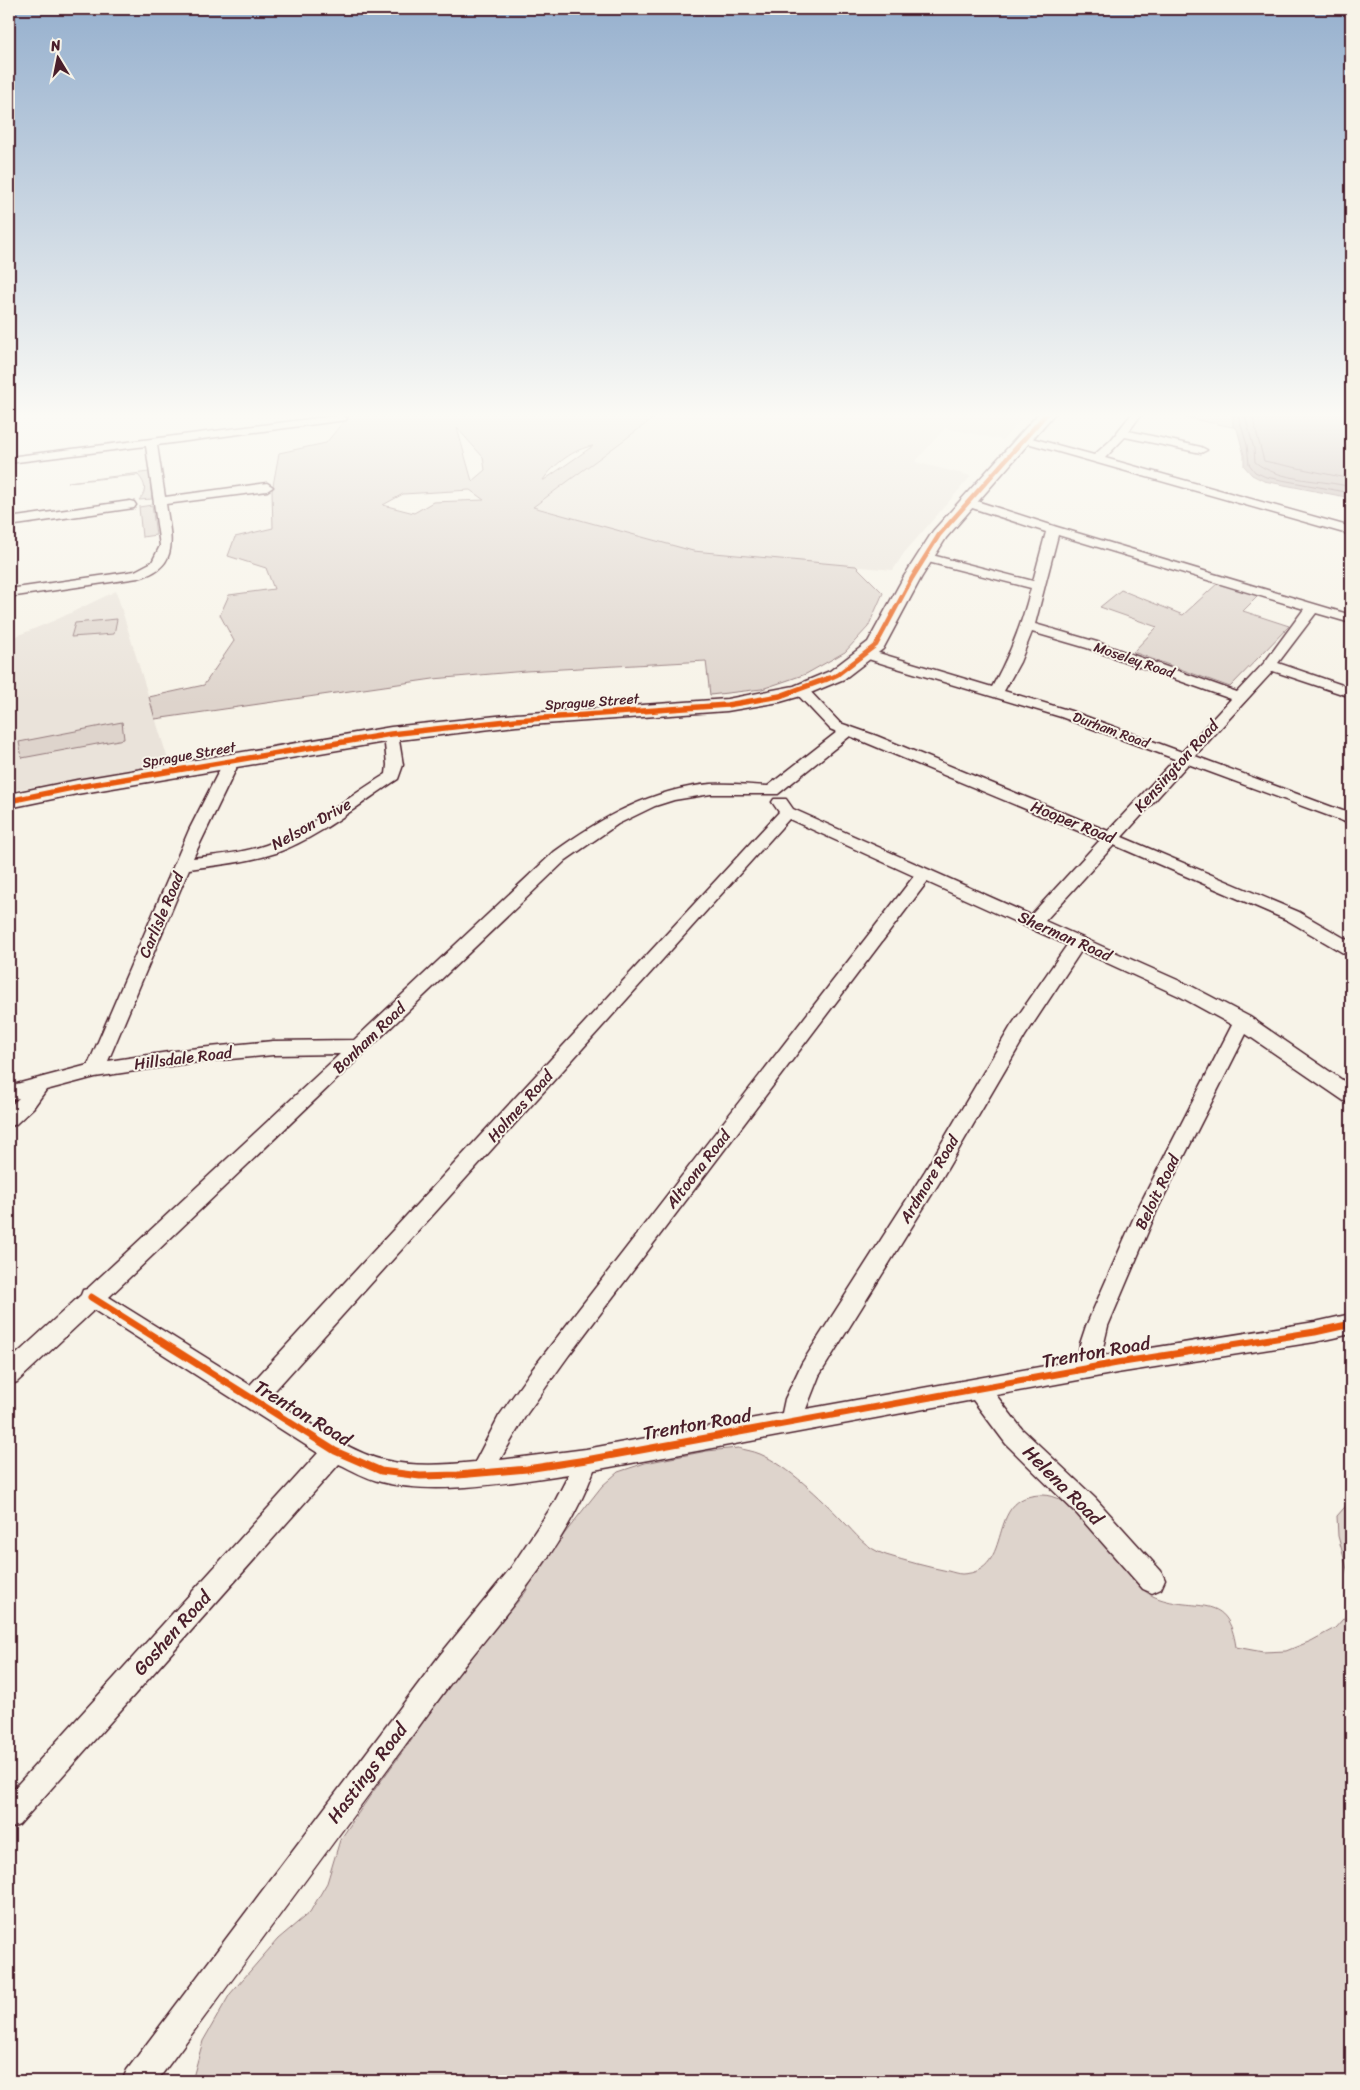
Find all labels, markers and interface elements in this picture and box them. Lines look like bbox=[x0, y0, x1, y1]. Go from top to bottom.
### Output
north arrow bbox=[32, 32, 82, 82]
text: N bbox=[48, 32, 63, 59]
street label: Moseley Road bbox=[1090, 635, 1179, 686]
street label: Sprague Street bbox=[544, 686, 641, 718]
street label: Durham Road bbox=[1069, 705, 1154, 756]
street label: Kensington Road bbox=[1126, 712, 1227, 819]
street label: Sprague Street bbox=[140, 734, 239, 776]
street label: Nelson Drive bbox=[265, 790, 357, 858]
street label: Hooper Road bbox=[1026, 792, 1121, 853]
street label: Carlisle Road bbox=[130, 866, 193, 962]
street label: Sherman Road bbox=[1013, 902, 1118, 970]
street label: Bonham Road bbox=[325, 994, 414, 1081]
street label: Hillsdale Road bbox=[132, 1037, 235, 1078]
street label: Holmes Road bbox=[479, 1062, 562, 1149]
street label: Altoona Road bbox=[657, 1122, 739, 1216]
street label: Ardmore Road bbox=[891, 1128, 968, 1230]
street label: Beloit Road bbox=[1126, 1148, 1188, 1235]
street label: Trenton Road bbox=[1039, 1326, 1154, 1378]
street label: Trenton Road bbox=[248, 1371, 359, 1456]
street label: Trenton Road bbox=[640, 1398, 755, 1450]
street label: Helena Road bbox=[1015, 1437, 1113, 1535]
street label: Goshen Road bbox=[124, 1581, 221, 1683]
street label: Hastings Road bbox=[318, 1714, 417, 1831]

